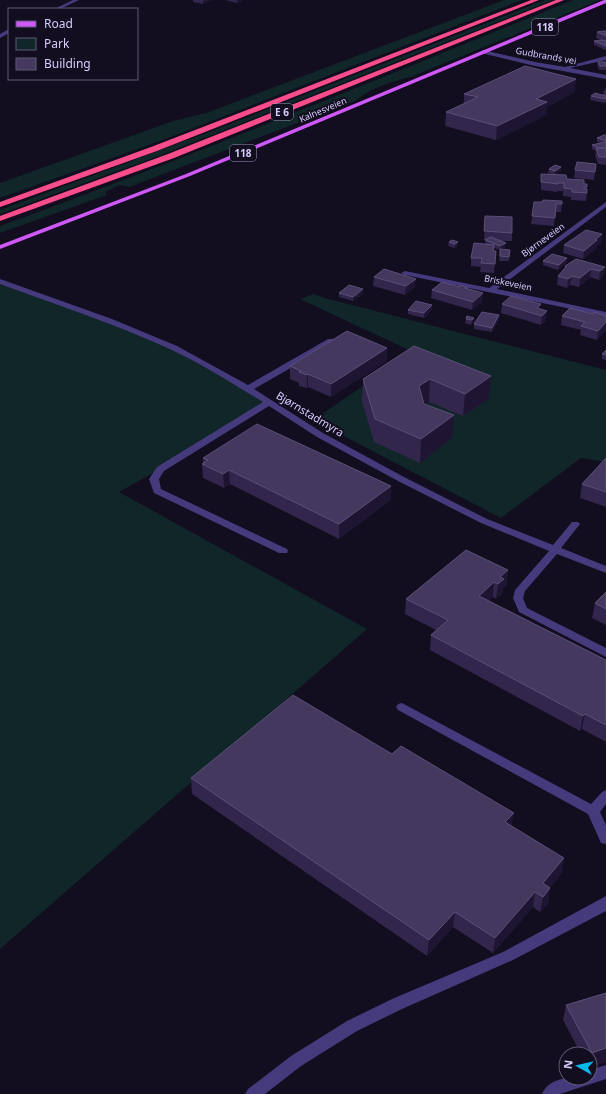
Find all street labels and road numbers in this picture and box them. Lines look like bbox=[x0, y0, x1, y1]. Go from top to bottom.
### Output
road number: 118 bbox=[532, 19, 558, 35]
street label: Gudbrands vei bbox=[515, 44, 577, 67]
street label: Kalnesveien bbox=[297, 94, 349, 125]
road number: E 6 bbox=[271, 104, 293, 120]
road number: 118 bbox=[230, 145, 256, 161]
street label: Bjørneveien bbox=[518, 220, 567, 260]
street label: Briskeveien bbox=[483, 271, 533, 294]
street label: Bjørnstadmyra bbox=[274, 387, 347, 440]

